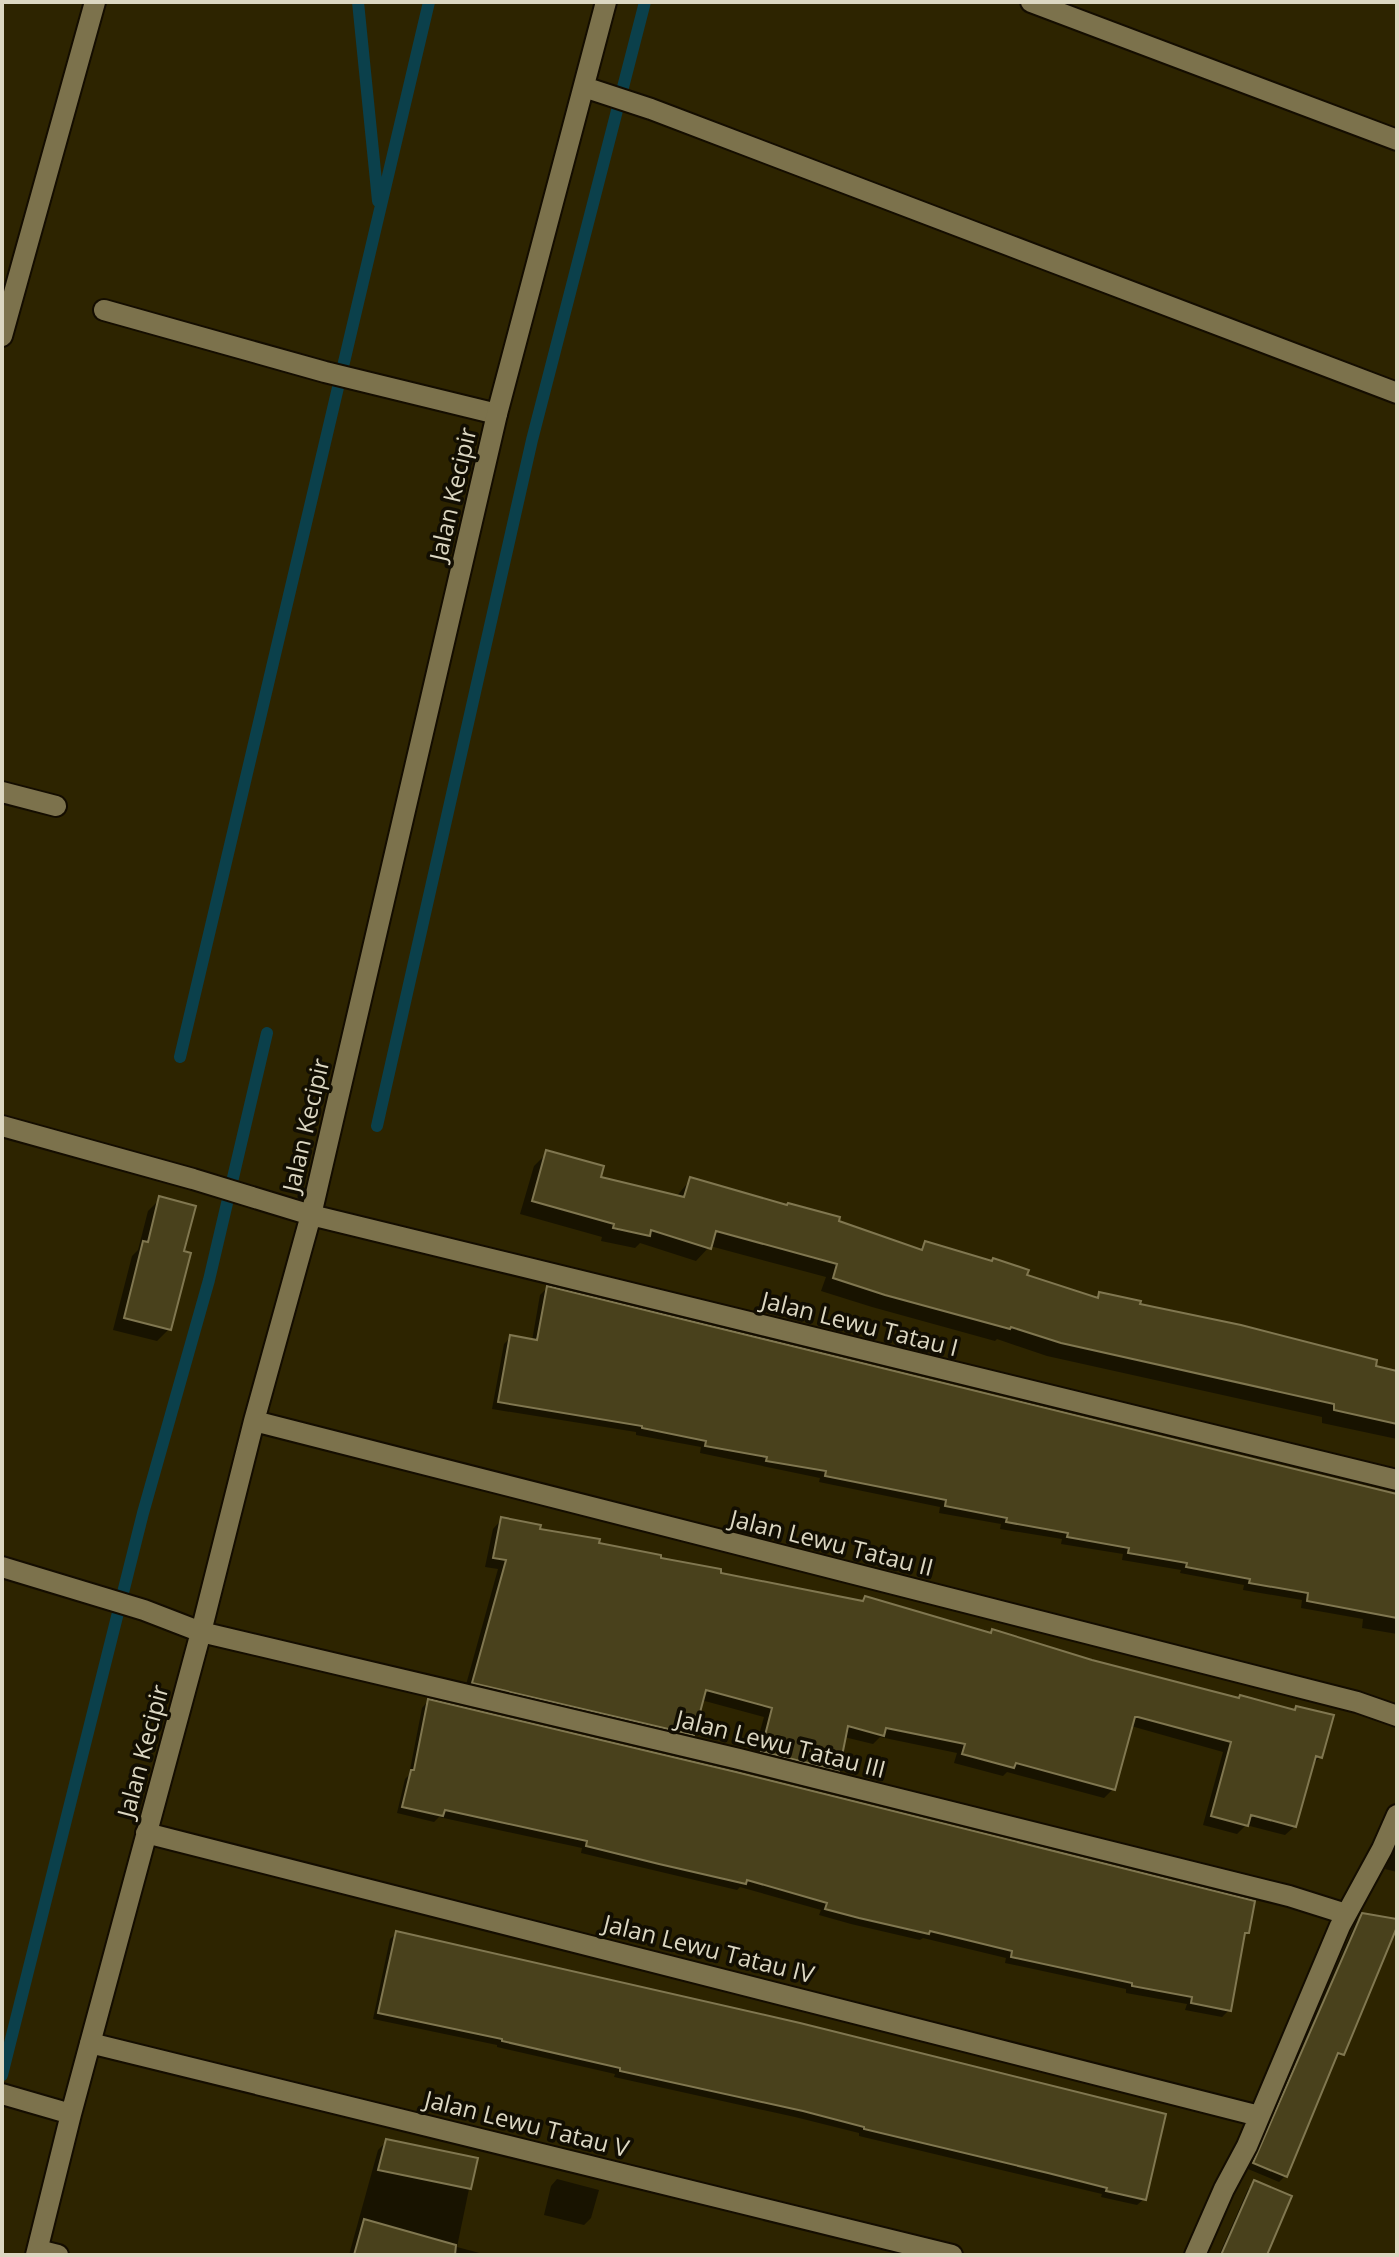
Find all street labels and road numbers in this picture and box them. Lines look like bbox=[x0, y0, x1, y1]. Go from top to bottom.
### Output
street label: Jalan Kecipir bbox=[420, 424, 483, 566]
street label: Jalan Kecipir bbox=[273, 1055, 336, 1197]
street label: Jalan Lewu Tatau I bbox=[756, 1282, 962, 1363]
street label: Jalan Lewu Tatau II bbox=[725, 1500, 937, 1583]
street label: Jalan Kecipir bbox=[108, 1681, 176, 1823]
street label: Jalan Lewu Tatau III bbox=[671, 1700, 889, 1785]
street label: Jalan Lewu Tatau IV bbox=[598, 1905, 819, 1990]
street label: Jalan Lewu Tatau V bbox=[419, 2081, 633, 2165]

